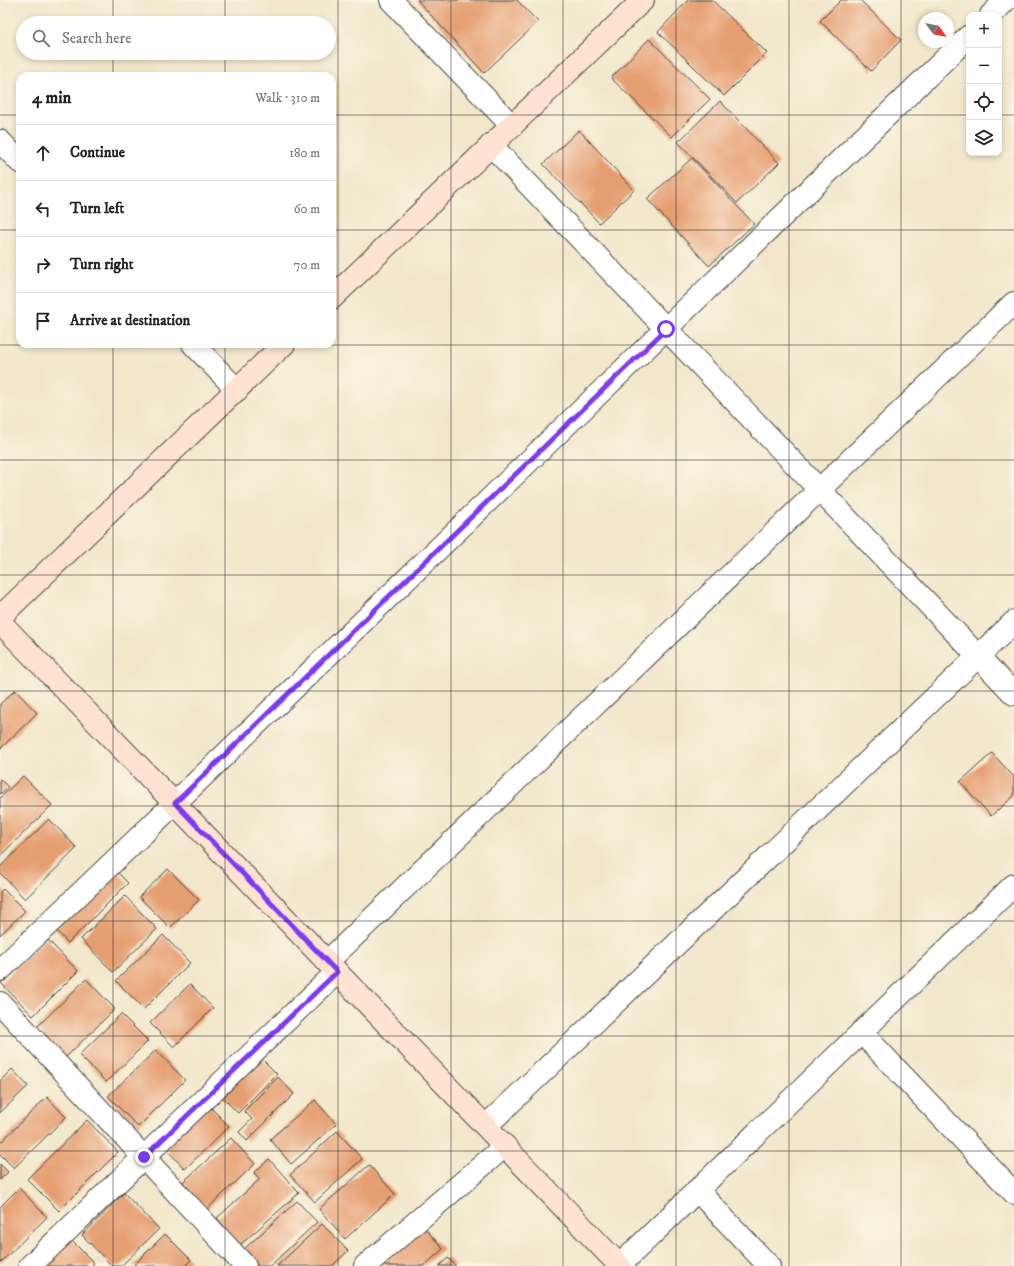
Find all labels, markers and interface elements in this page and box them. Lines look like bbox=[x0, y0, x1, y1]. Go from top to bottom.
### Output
north arrow bbox=[918, 12, 954, 48]
map controls bbox=[966, 12, 1002, 156]
button: + bbox=[966, 12, 1002, 48]
search box bbox=[16, 16, 336, 60]
icon: search bbox=[30, 27, 52, 49]
text: Search here bbox=[62, 29, 131, 48]
button: − bbox=[966, 48, 1002, 84]
button: locate bbox=[966, 84, 1002, 120]
text: 4 min bbox=[32, 87, 71, 109]
text: Walk · 310 m bbox=[255, 90, 320, 106]
button: layers bbox=[966, 120, 1002, 156]
icon: ahead bbox=[32, 142, 54, 164]
text: Continue bbox=[70, 143, 125, 162]
text: 180 m bbox=[289, 145, 320, 161]
icon: left bbox=[32, 198, 54, 220]
text: Turn left bbox=[70, 199, 124, 218]
text: 60 m bbox=[294, 201, 320, 217]
icon: right bbox=[32, 254, 54, 276]
text: Turn right bbox=[70, 255, 133, 274]
text: 70 m bbox=[294, 257, 320, 273]
icon: arrive bbox=[32, 310, 54, 332]
text: Arrive at destination bbox=[70, 311, 190, 330]
route start bbox=[657, 320, 675, 338]
route end bbox=[135, 1148, 153, 1166]

